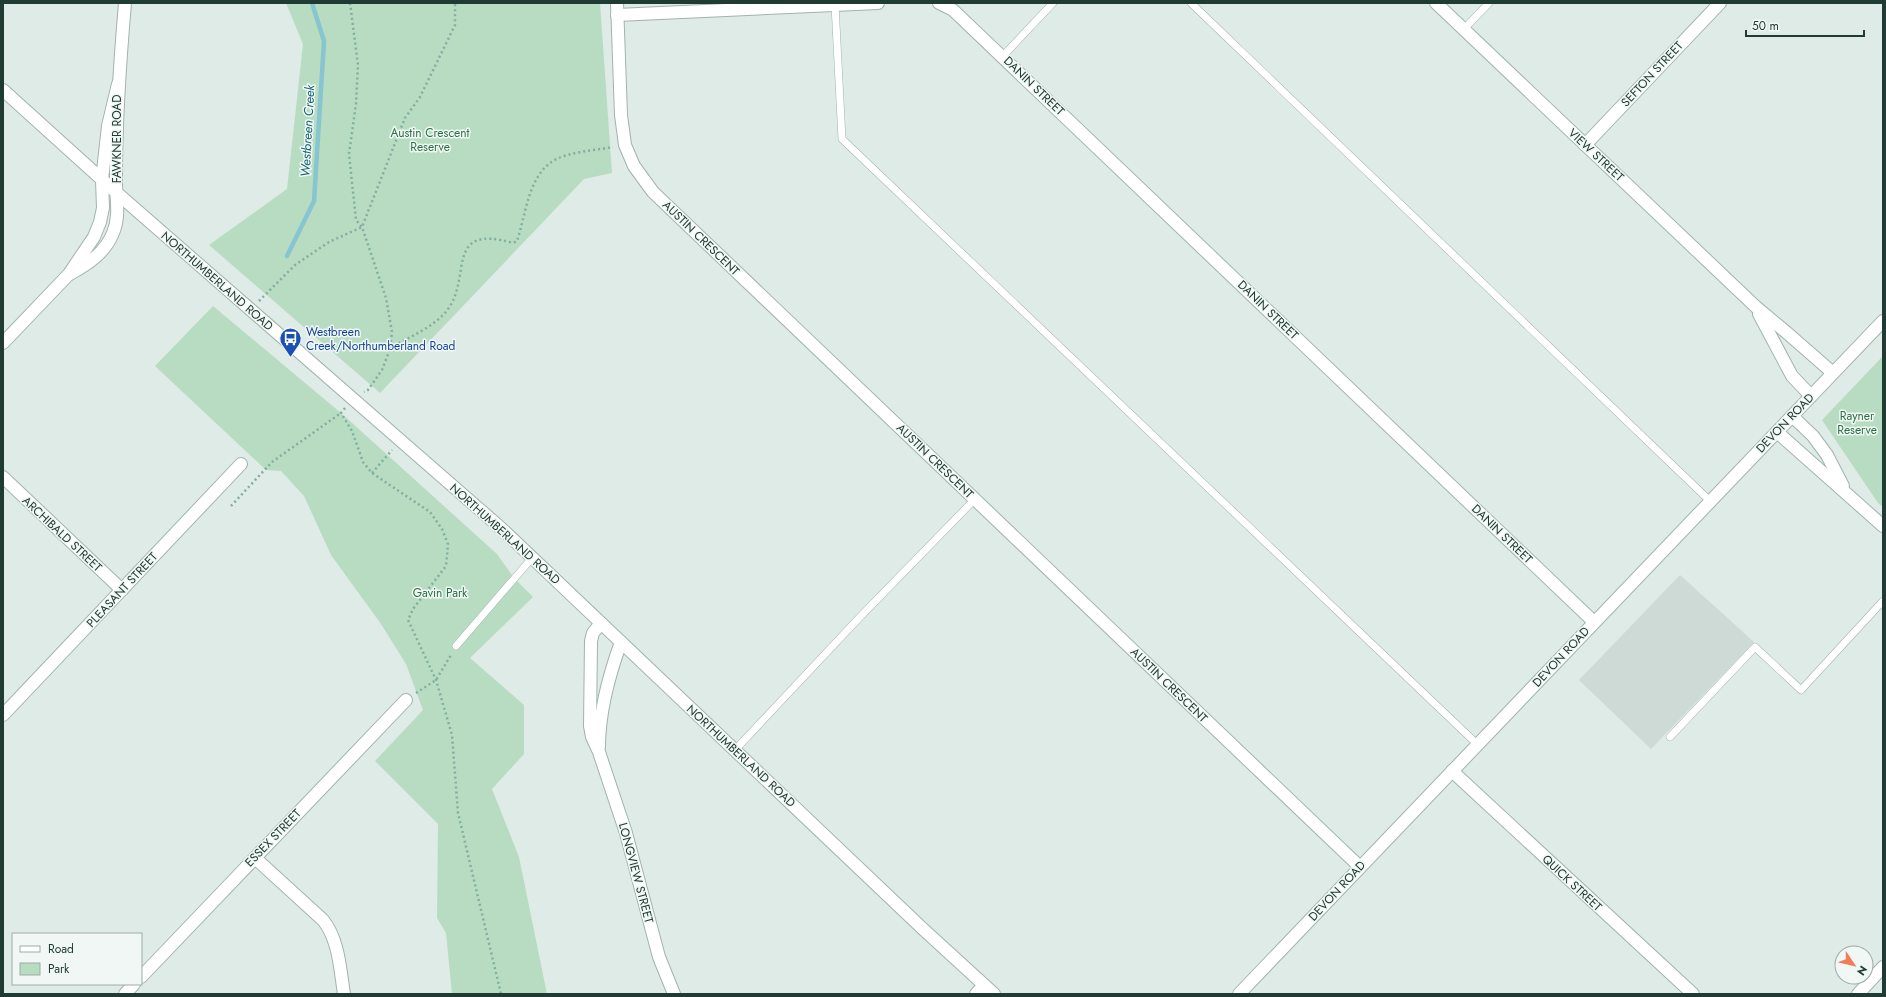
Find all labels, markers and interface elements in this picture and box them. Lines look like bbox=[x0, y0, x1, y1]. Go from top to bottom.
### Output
scale bar bbox=[1746, 12, 1864, 38]
text: 50 m bbox=[1752, 17, 1779, 35]
street label: SEFTON STREET bbox=[1617, 37, 1687, 111]
street label: DANIN STREET bbox=[1000, 52, 1069, 120]
water label: Westbreen Creek bbox=[296, 84, 319, 178]
street label: FAWKNER ROAD bbox=[108, 95, 126, 183]
park label: Austin Crescent Reserve bbox=[391, 124, 470, 156]
street label: VIEW STREET bbox=[1564, 124, 1628, 186]
street label: AUSTIN CRESCENT bbox=[658, 196, 744, 280]
street label: NORTHUMBERLAND ROAD bbox=[157, 227, 277, 335]
street label: DANIN STREET bbox=[1234, 276, 1303, 344]
place label: Westbreen Creek/Northumberland Road bbox=[306, 323, 455, 355]
bus stop icon: Westbreen Creek/Northumberland Road bbox=[278, 326, 304, 359]
street label: DEVON ROAD bbox=[1752, 389, 1818, 457]
park label: Rayner Reserve bbox=[1837, 407, 1877, 439]
street label: AUSTIN CRESCENT bbox=[892, 419, 978, 503]
street label: NORTHUMBERLAND ROAD bbox=[446, 479, 564, 589]
street label: ARCHIBALD STREET bbox=[18, 492, 106, 576]
street label: DANIN STREET bbox=[1468, 500, 1537, 568]
street label: PLEASANT STREET bbox=[82, 548, 162, 632]
park label: Gavin Park bbox=[413, 584, 468, 602]
street label: DEVON ROAD bbox=[1528, 623, 1594, 691]
street label: AUSTIN CRESCENT bbox=[1126, 643, 1212, 727]
street label: NORTHUMBERLAND ROAD bbox=[682, 700, 800, 812]
street label: ESSEX STREET bbox=[241, 805, 306, 871]
street label: LONGVIEW STREET bbox=[614, 821, 658, 926]
street label: QUICK STREET bbox=[1538, 850, 1606, 916]
street label: DEVON ROAD bbox=[1304, 857, 1370, 925]
legend bbox=[12, 933, 142, 985]
text: Road bbox=[48, 940, 74, 958]
north arrow bbox=[1834, 945, 1874, 985]
text: Park bbox=[48, 960, 70, 978]
text: N bbox=[1853, 963, 1871, 979]

